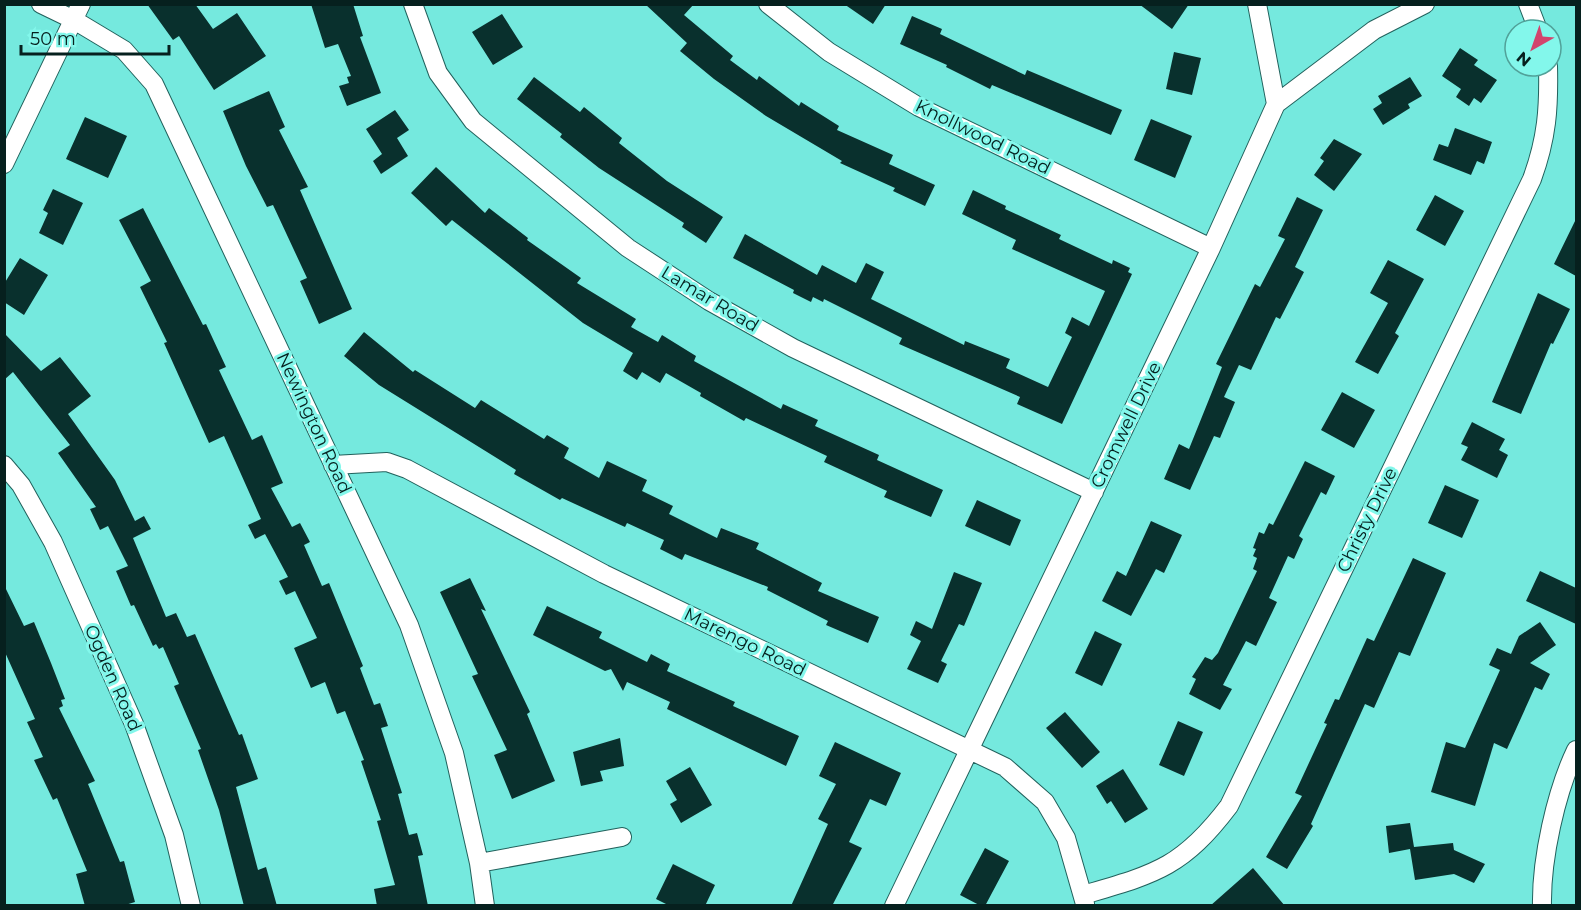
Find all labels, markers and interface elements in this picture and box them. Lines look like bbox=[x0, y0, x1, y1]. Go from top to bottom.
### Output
scale bar bbox=[21, 18, 170, 56]
north arrow bbox=[1503, 18, 1563, 78]
text: 50 m bbox=[30, 28, 76, 50]
text: N bbox=[1513, 48, 1535, 71]
street label: Knollwood Road bbox=[912, 95, 1054, 179]
street label: Lamar Road bbox=[657, 261, 763, 337]
street label: Newington Road bbox=[272, 349, 356, 497]
street label: Cromwell Drive bbox=[1086, 358, 1166, 492]
street label: Christy Drive bbox=[1332, 464, 1402, 576]
street label: Marengo Road bbox=[680, 603, 810, 681]
street label: Ogden Road bbox=[80, 621, 146, 735]

